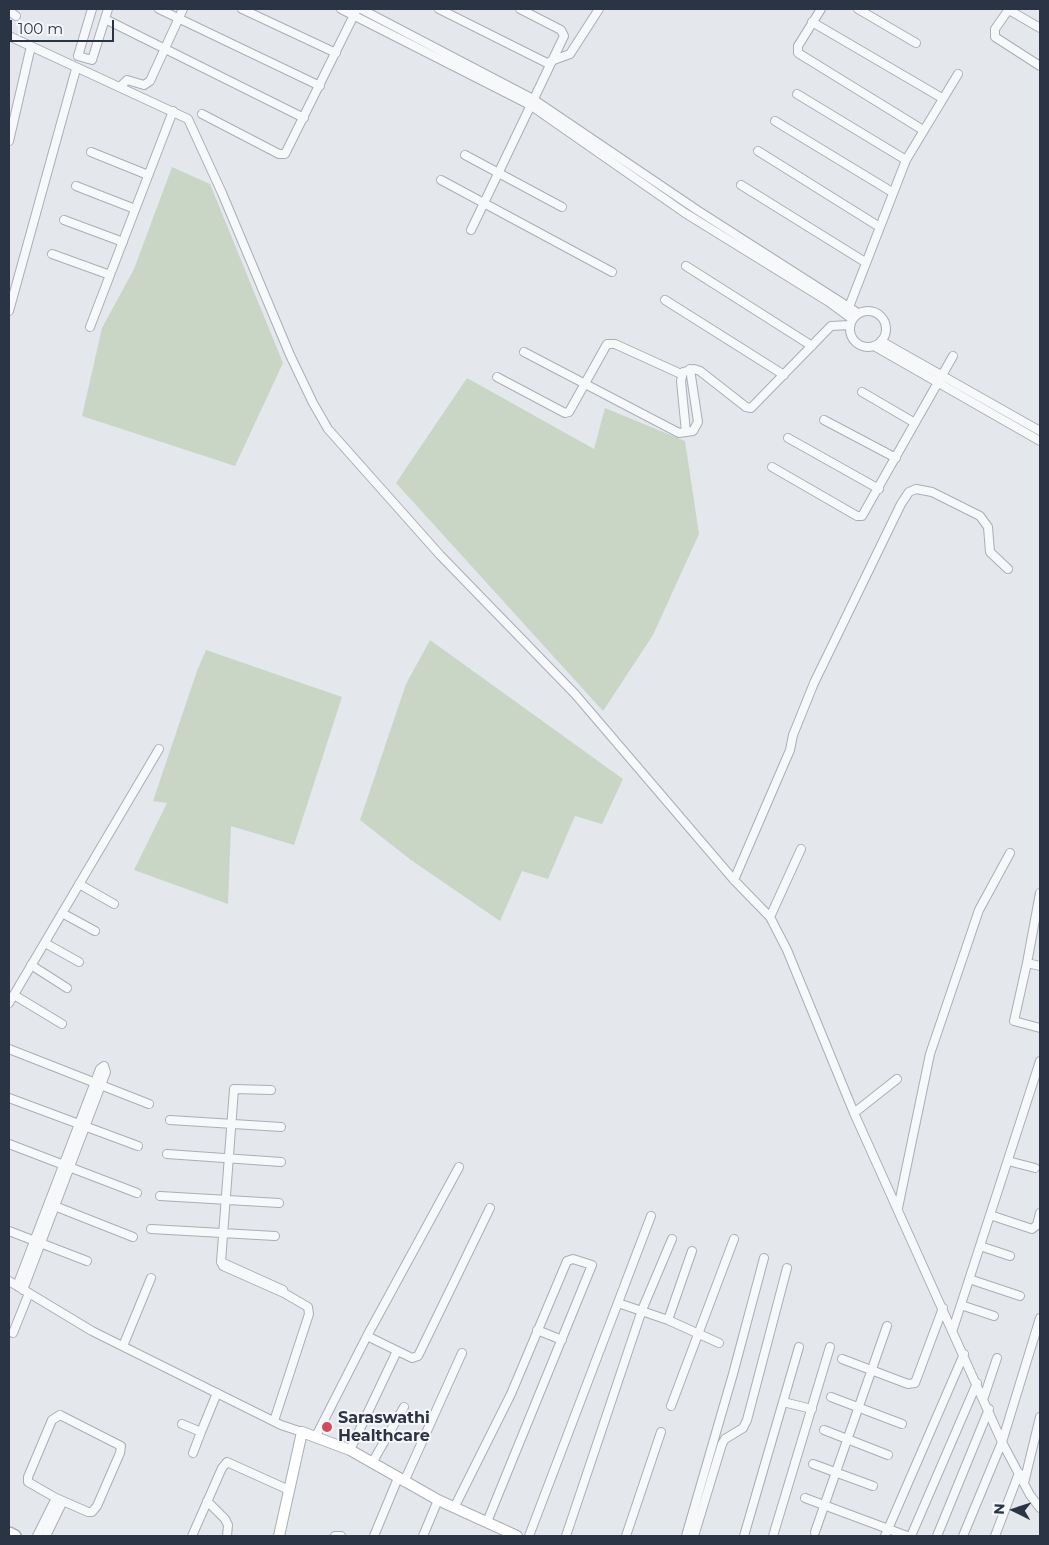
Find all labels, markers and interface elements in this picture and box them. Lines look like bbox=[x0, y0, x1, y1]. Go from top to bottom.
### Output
scale bar bbox=[12, 10, 116, 42]
text: 100 m bbox=[18, 19, 63, 38]
place label: Saraswathi Healthcare bbox=[338, 1408, 430, 1446]
marker: Saraswathi Healthcare bbox=[320, 1420, 334, 1434]
north arrow bbox=[989, 1485, 1039, 1535]
text: N bbox=[990, 1503, 1008, 1515]

